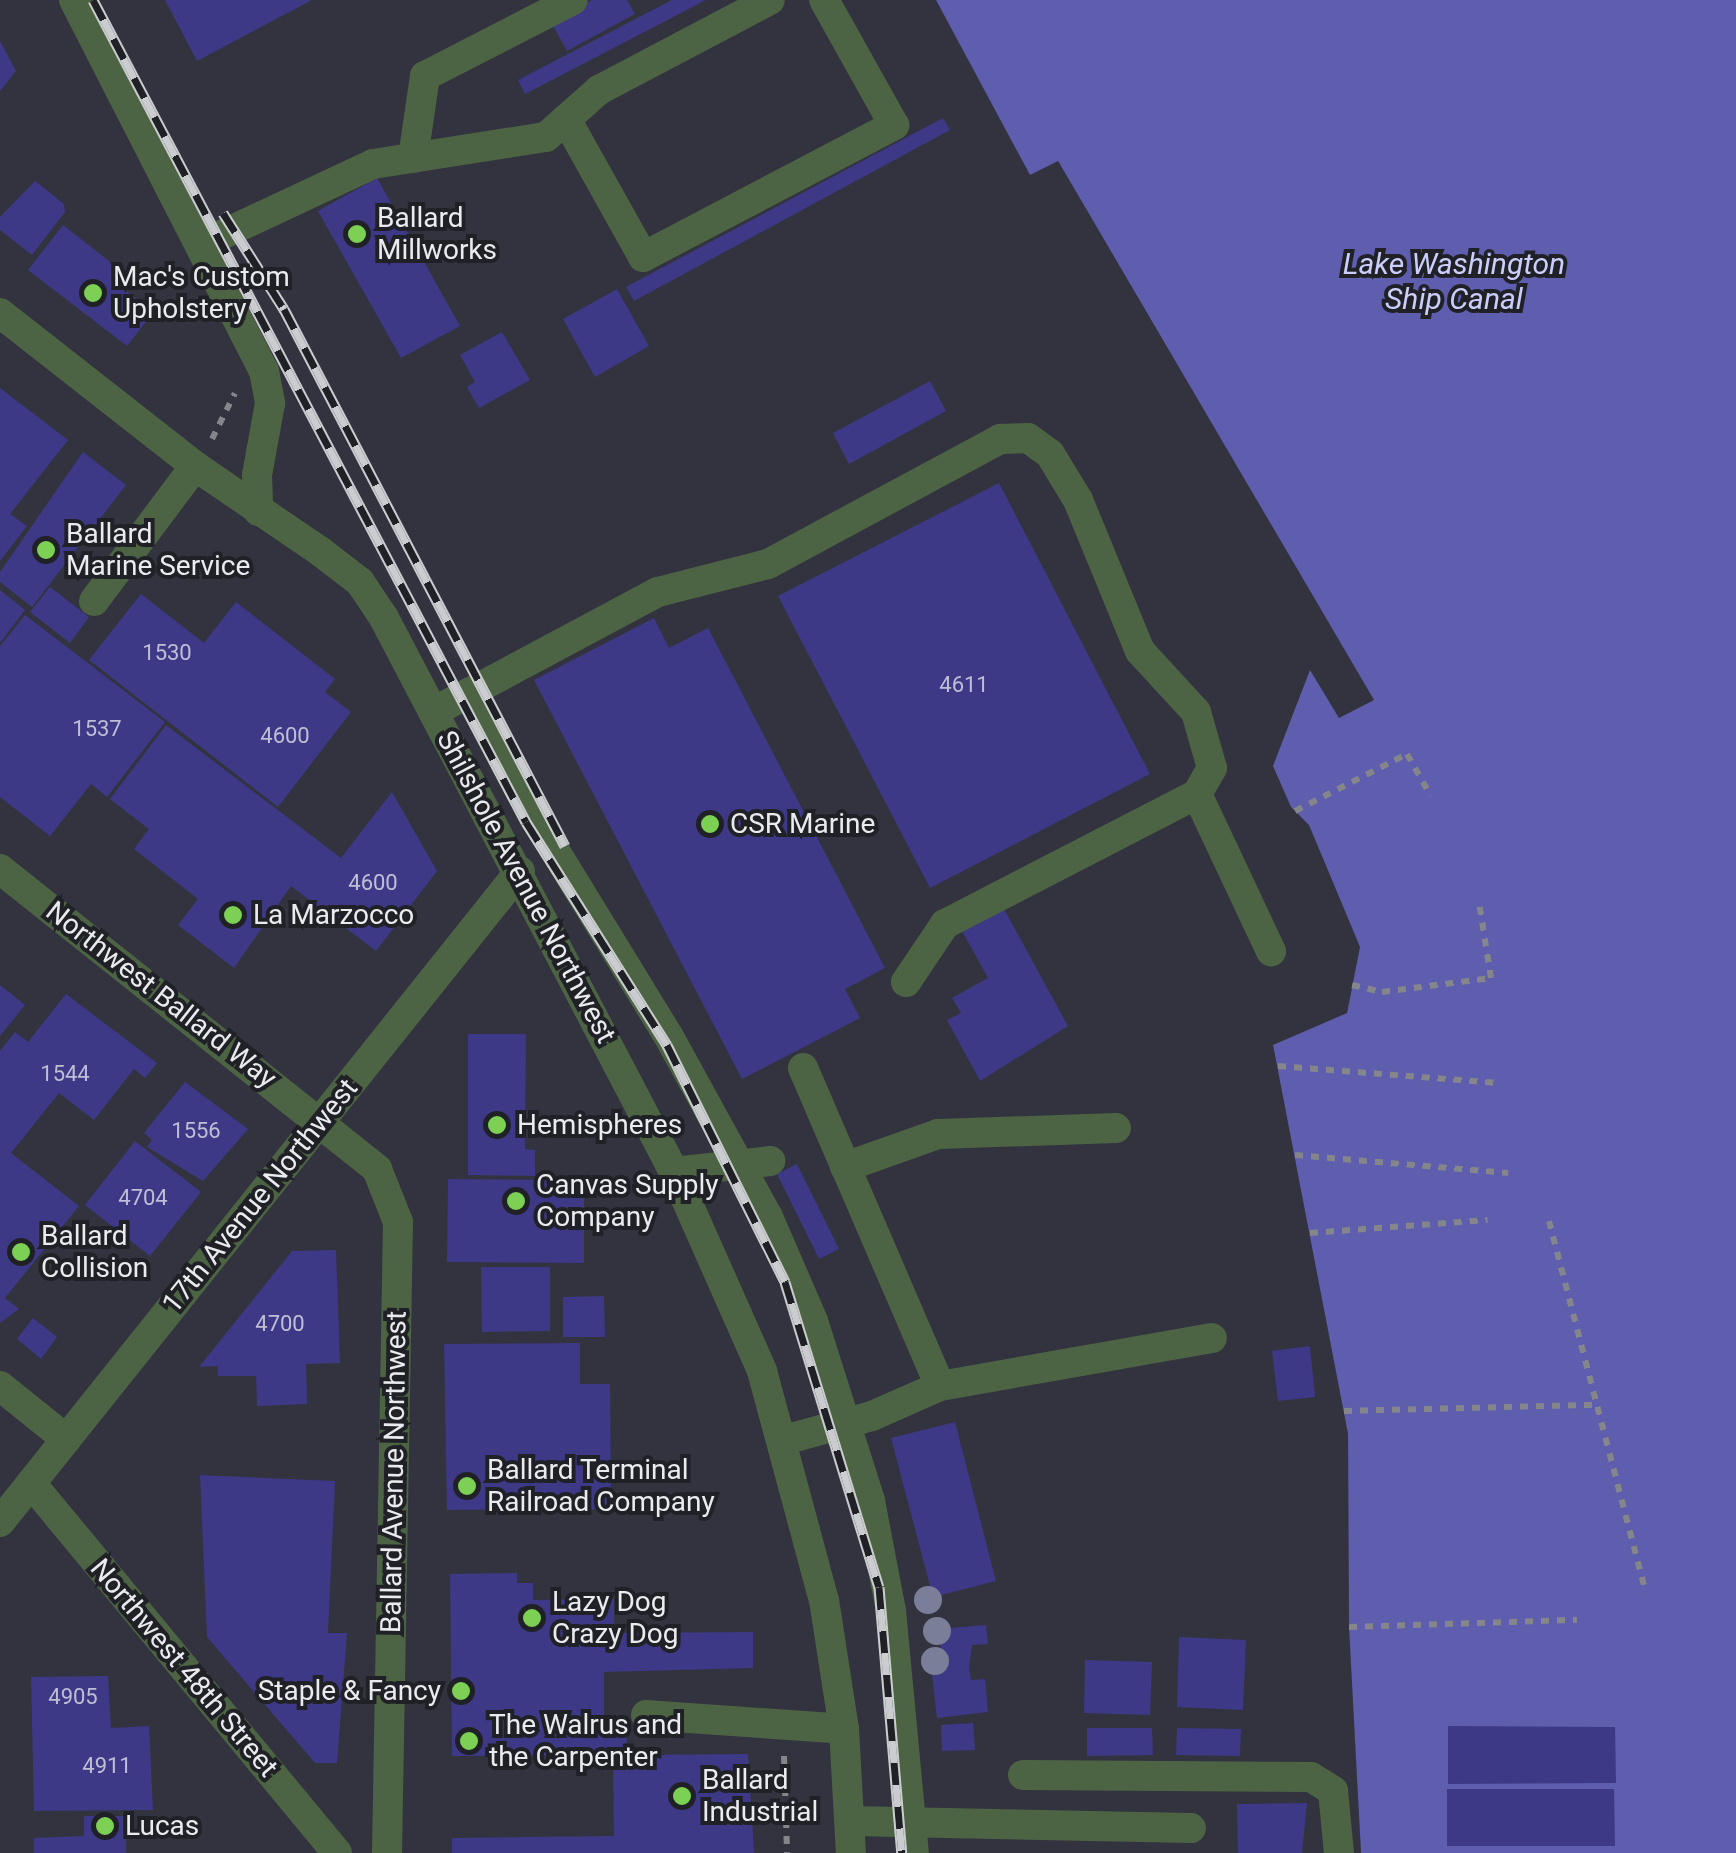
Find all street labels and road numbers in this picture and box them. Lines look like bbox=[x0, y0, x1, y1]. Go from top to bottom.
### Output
street label: Shilshole Avenue Northwest bbox=[429, 725, 623, 1049]
street label: Northwest Ballard Way bbox=[39, 895, 283, 1095]
street label: 17th Avenue Northwest bbox=[155, 1072, 365, 1320]
street label: Ballard Avenue Northwest bbox=[374, 1311, 414, 1633]
street label: Northwest 48th Street bbox=[83, 1552, 285, 1784]

